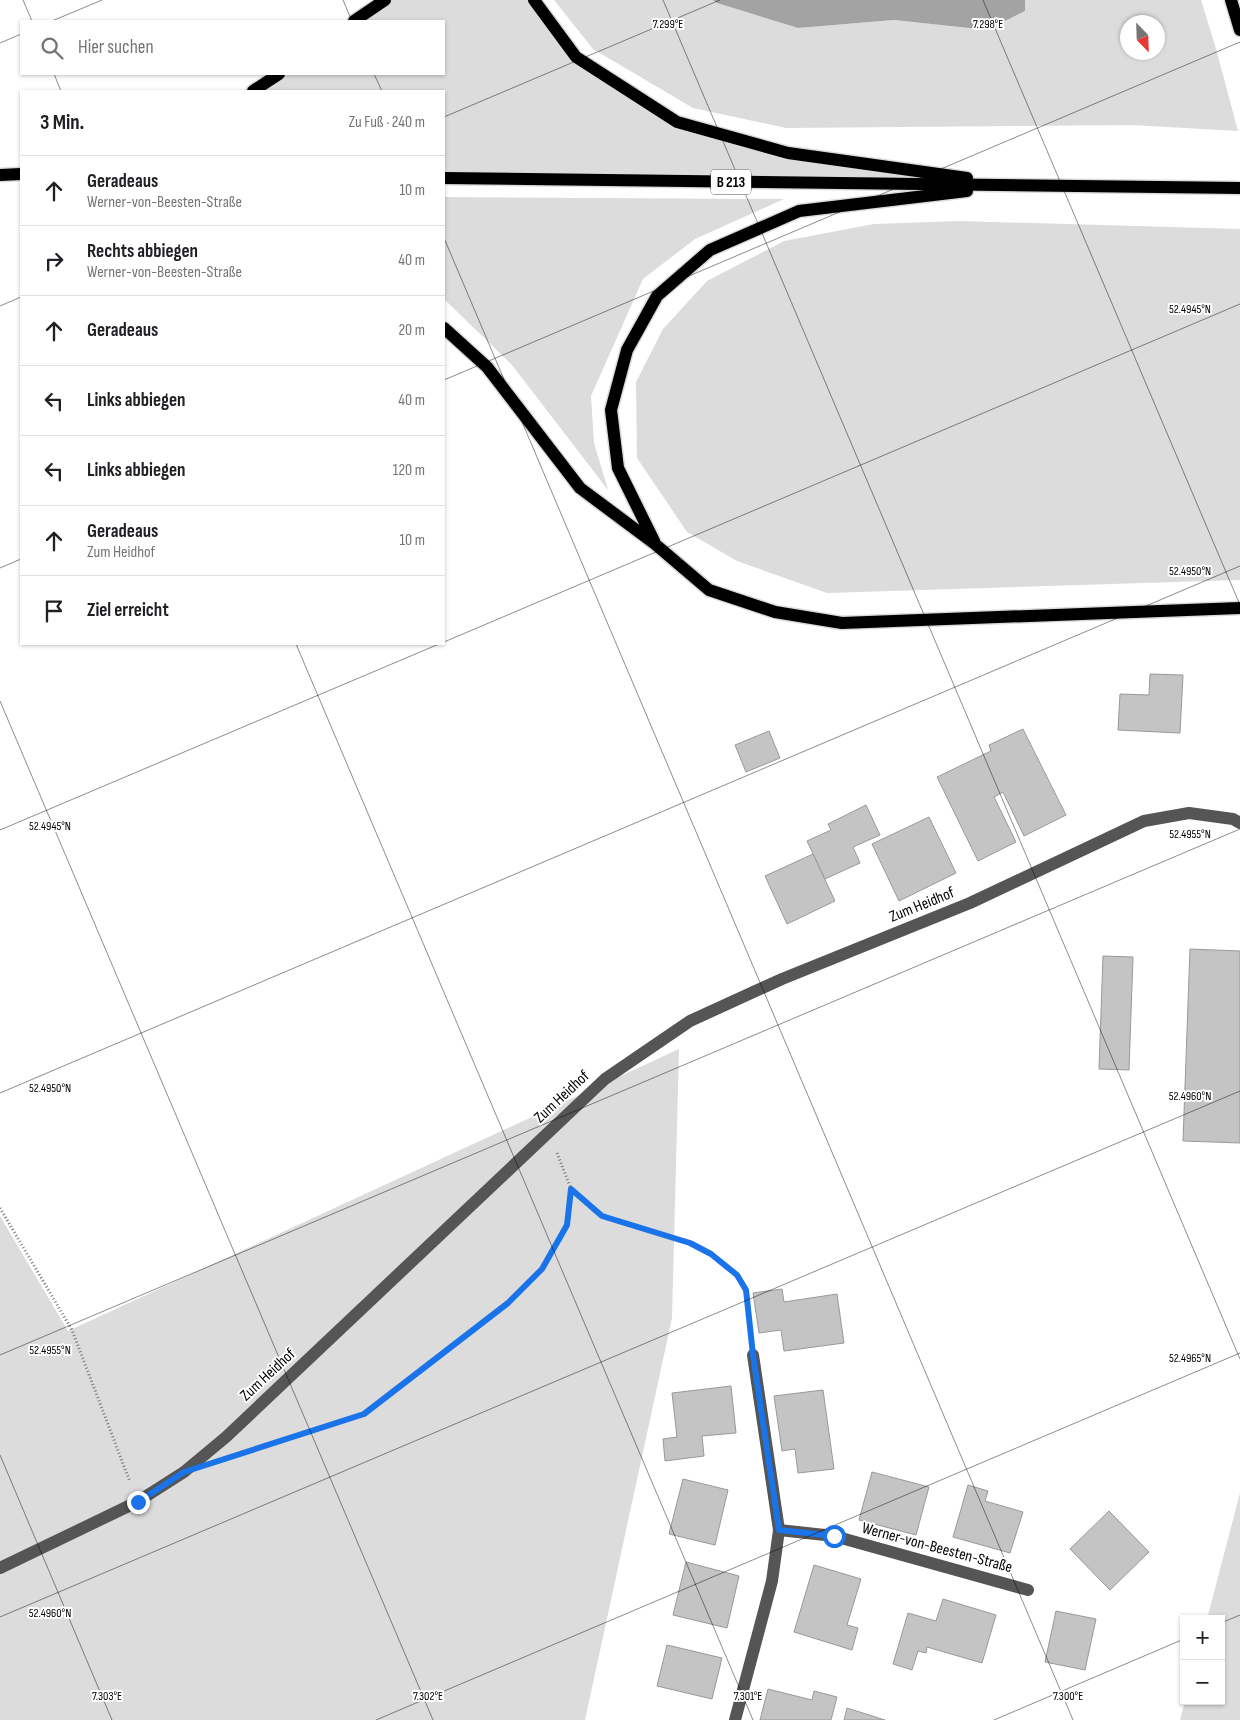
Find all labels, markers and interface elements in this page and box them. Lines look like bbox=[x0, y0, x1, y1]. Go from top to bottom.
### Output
north arrow bbox=[1120, 15, 1165, 60]
text: 7.299°E bbox=[653, 17, 683, 32]
text: 7.298°E bbox=[973, 17, 1003, 32]
search box bbox=[20, 20, 445, 75]
icon: search bbox=[38, 34, 66, 62]
text: Hier suchen bbox=[78, 36, 154, 59]
text: 3 Min. bbox=[40, 110, 84, 135]
text: Zu Fuß · 240 m bbox=[348, 113, 425, 132]
text: Geradeaus bbox=[87, 170, 158, 193]
road number: B 213 bbox=[711, 170, 751, 194]
icon: ahead bbox=[40, 177, 68, 205]
text: 10 m bbox=[399, 181, 425, 200]
text: Werner-von-Beesten-Straße bbox=[87, 193, 242, 212]
text: Rechts abbiegen bbox=[87, 240, 198, 263]
icon: right bbox=[40, 247, 68, 275]
text: 40 m bbox=[398, 251, 425, 270]
text: Werner-von-Beesten-Straße bbox=[87, 263, 242, 282]
text: 52.4945°N bbox=[1169, 302, 1211, 317]
icon: ahead bbox=[40, 317, 68, 345]
text: Geradeaus bbox=[87, 319, 158, 342]
text: 20 m bbox=[398, 321, 425, 340]
icon: left bbox=[40, 387, 68, 415]
text: Links abbiegen bbox=[87, 389, 185, 412]
text: 40 m bbox=[398, 391, 425, 410]
icon: left bbox=[40, 457, 68, 485]
text: Links abbiegen bbox=[87, 459, 185, 482]
text: 120 m bbox=[393, 461, 425, 480]
text: Geradeaus bbox=[87, 520, 158, 543]
icon: ahead bbox=[40, 527, 68, 555]
text: 10 m bbox=[399, 531, 425, 550]
text: Zum Heidhof bbox=[87, 543, 155, 562]
text: 52.4950°N bbox=[1169, 564, 1211, 579]
icon: arrive bbox=[40, 597, 68, 625]
text: Ziel erreicht bbox=[87, 599, 169, 622]
text: 52.4945°N bbox=[29, 819, 71, 834]
text: 52.4955°N bbox=[1169, 827, 1211, 842]
street label: Zum Heidhof bbox=[887, 883, 958, 927]
street label: Zum Heidhof bbox=[531, 1067, 594, 1127]
text: 52.4950°N bbox=[29, 1081, 71, 1096]
text: 52.4960°N bbox=[1169, 1089, 1211, 1104]
text: 52.4955°N bbox=[29, 1343, 71, 1358]
street label: Zum Heidhof bbox=[237, 1345, 300, 1405]
text: 52.4965°N bbox=[1169, 1351, 1211, 1366]
route end bbox=[127, 1491, 150, 1514]
street label: Werner-von-Beesten-Straße bbox=[860, 1519, 1014, 1577]
route start bbox=[823, 1525, 846, 1548]
text: 52.4960°N bbox=[29, 1606, 71, 1621]
map controls bbox=[1180, 1615, 1225, 1705]
button: + bbox=[1180, 1615, 1225, 1660]
button: − bbox=[1180, 1660, 1225, 1705]
text: 7.303°E bbox=[92, 1689, 122, 1704]
text: 7.302°E bbox=[413, 1689, 443, 1704]
text: 7.301°E bbox=[734, 1689, 762, 1704]
text: 7.300°E bbox=[1053, 1689, 1083, 1704]

